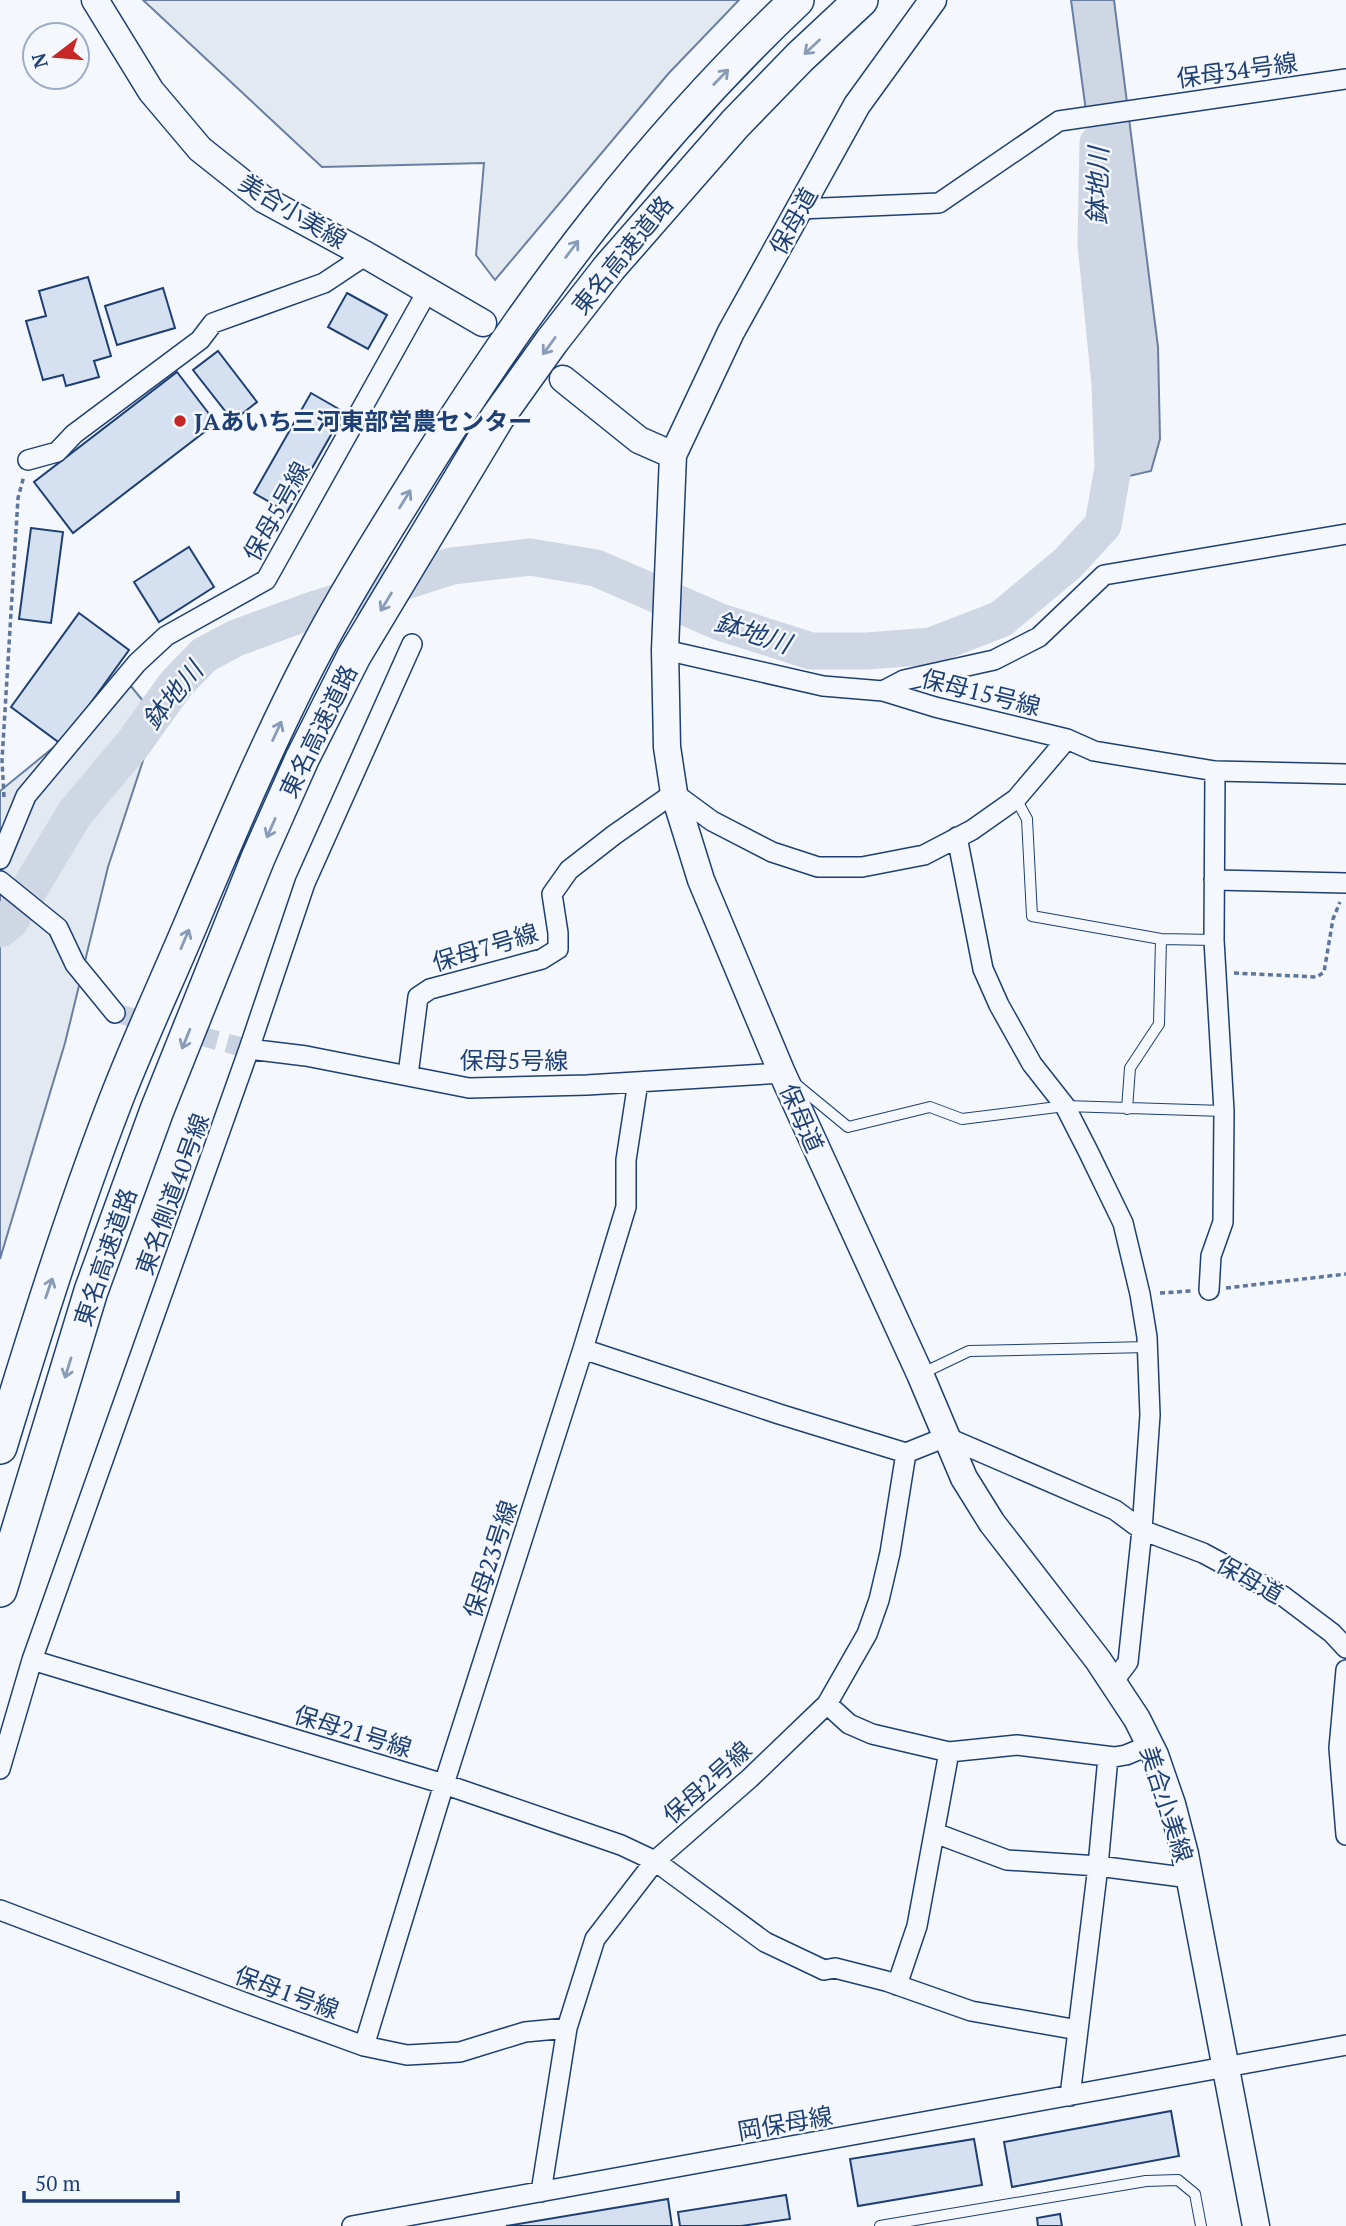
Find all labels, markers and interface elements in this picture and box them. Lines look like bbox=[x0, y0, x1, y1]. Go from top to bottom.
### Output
north arrow bbox=[21, 21, 91, 91]
one-way arrow bbox=[803, 38, 820, 55]
street label: 保母34号線 bbox=[1175, 46, 1299, 94]
text: N bbox=[25, 50, 53, 71]
one-way arrow bbox=[712, 69, 729, 86]
water label: 鉢地川 bbox=[1079, 144, 1115, 225]
street label: 美合小美線 bbox=[233, 166, 353, 256]
street label: 保母道 bbox=[762, 182, 824, 260]
street label: 東名高速道路 bbox=[564, 189, 680, 321]
one-way arrow bbox=[565, 241, 580, 259]
one-way arrow bbox=[541, 336, 556, 355]
place label: JAあいち三河東部営農センター bbox=[194, 405, 532, 437]
marker: JAあいち三河東部営農センター bbox=[172, 413, 188, 429]
street label: 保母5号線 bbox=[236, 456, 316, 566]
one-way arrow bbox=[399, 490, 413, 510]
one-way arrow bbox=[379, 591, 393, 611]
water label: 鉢地川 bbox=[711, 604, 798, 661]
water label: 鉢地川 bbox=[134, 652, 212, 736]
street label: 東名高速道路 bbox=[272, 659, 364, 803]
street label: 保母15号線 bbox=[918, 662, 1044, 722]
one-way arrow bbox=[271, 721, 284, 743]
one-way arrow bbox=[264, 817, 277, 838]
street label: 保母7号線 bbox=[428, 916, 542, 978]
one-way arrow bbox=[179, 929, 192, 951]
one-way arrow bbox=[178, 1028, 191, 1049]
street label: 保母5号線 bbox=[460, 1044, 568, 1076]
street label: 保母道 bbox=[773, 1079, 831, 1157]
street label: 東名側道40号線 bbox=[128, 1109, 216, 1279]
street label: 東名高速道路 bbox=[66, 1184, 144, 1330]
one-way arrow bbox=[44, 1278, 56, 1300]
one-way arrow bbox=[60, 1357, 73, 1379]
street label: 保母23号線 bbox=[456, 1496, 524, 1622]
street label: 保母道 bbox=[1211, 1548, 1289, 1610]
street label: 保母21号線 bbox=[290, 1698, 416, 1764]
street label: 保母2号線 bbox=[656, 1734, 758, 1830]
street label: 美合小美線 bbox=[1133, 1742, 1201, 1866]
street label: 保母1号線 bbox=[230, 1958, 344, 2026]
street label: 岡保母線 bbox=[735, 2099, 835, 2147]
scale bar bbox=[24, 2160, 178, 2204]
text: 50 m bbox=[35, 2169, 81, 2197]

